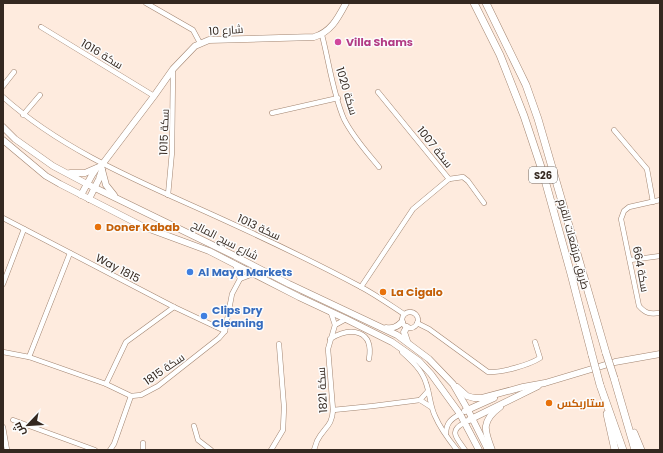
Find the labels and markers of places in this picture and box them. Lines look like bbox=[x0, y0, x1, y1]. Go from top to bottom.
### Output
place label: Villa Shams bbox=[346, 34, 413, 50]
marker: Villa Shams bbox=[333, 37, 343, 47]
place label: Doner Kabab bbox=[106, 219, 180, 235]
marker: Doner Kabab bbox=[93, 222, 103, 232]
place label: Al Maya Markets bbox=[198, 264, 292, 280]
marker: Al Maya Markets bbox=[185, 267, 195, 277]
place label: La Cigalo bbox=[391, 284, 443, 300]
marker: La Cigalo bbox=[378, 287, 388, 297]
place label: Clips Dry Cleaning bbox=[212, 302, 263, 331]
marker: Clips Dry Cleaning bbox=[199, 311, 209, 321]
place label: ستاربكس bbox=[557, 395, 605, 411]
marker: ستاربكس bbox=[544, 398, 554, 408]

